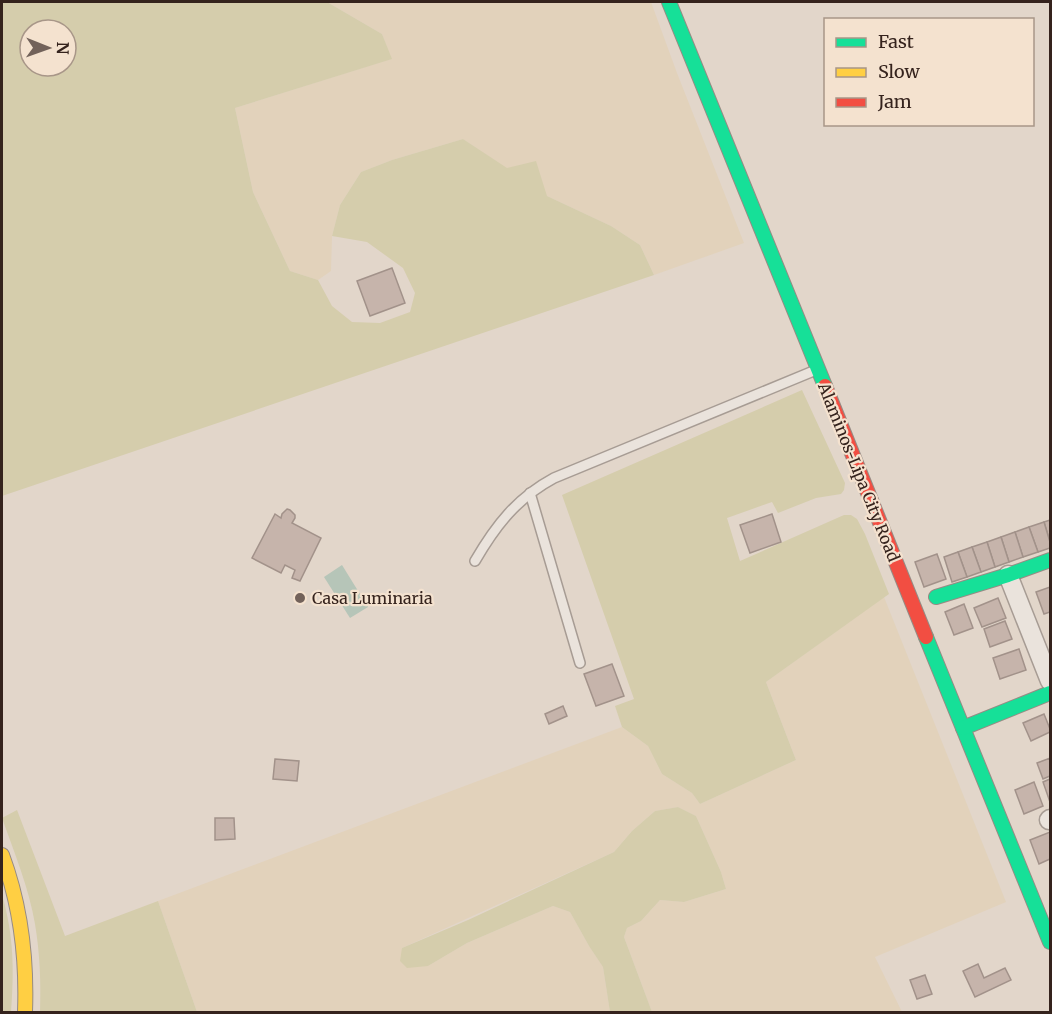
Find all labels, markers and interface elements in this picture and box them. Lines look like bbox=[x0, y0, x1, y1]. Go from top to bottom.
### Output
north arrow bbox=[18, 18, 78, 78]
legend bbox=[824, 18, 1034, 126]
text: Fast bbox=[878, 30, 914, 53]
text: N bbox=[53, 42, 73, 55]
text: Slow bbox=[878, 60, 921, 83]
text: Jam bbox=[877, 90, 912, 113]
street label: Alaminos-Lipa City Road bbox=[814, 379, 904, 565]
place label: Casa Luminaria bbox=[312, 588, 433, 608]
marker: Casa Luminaria bbox=[293, 591, 307, 605]

